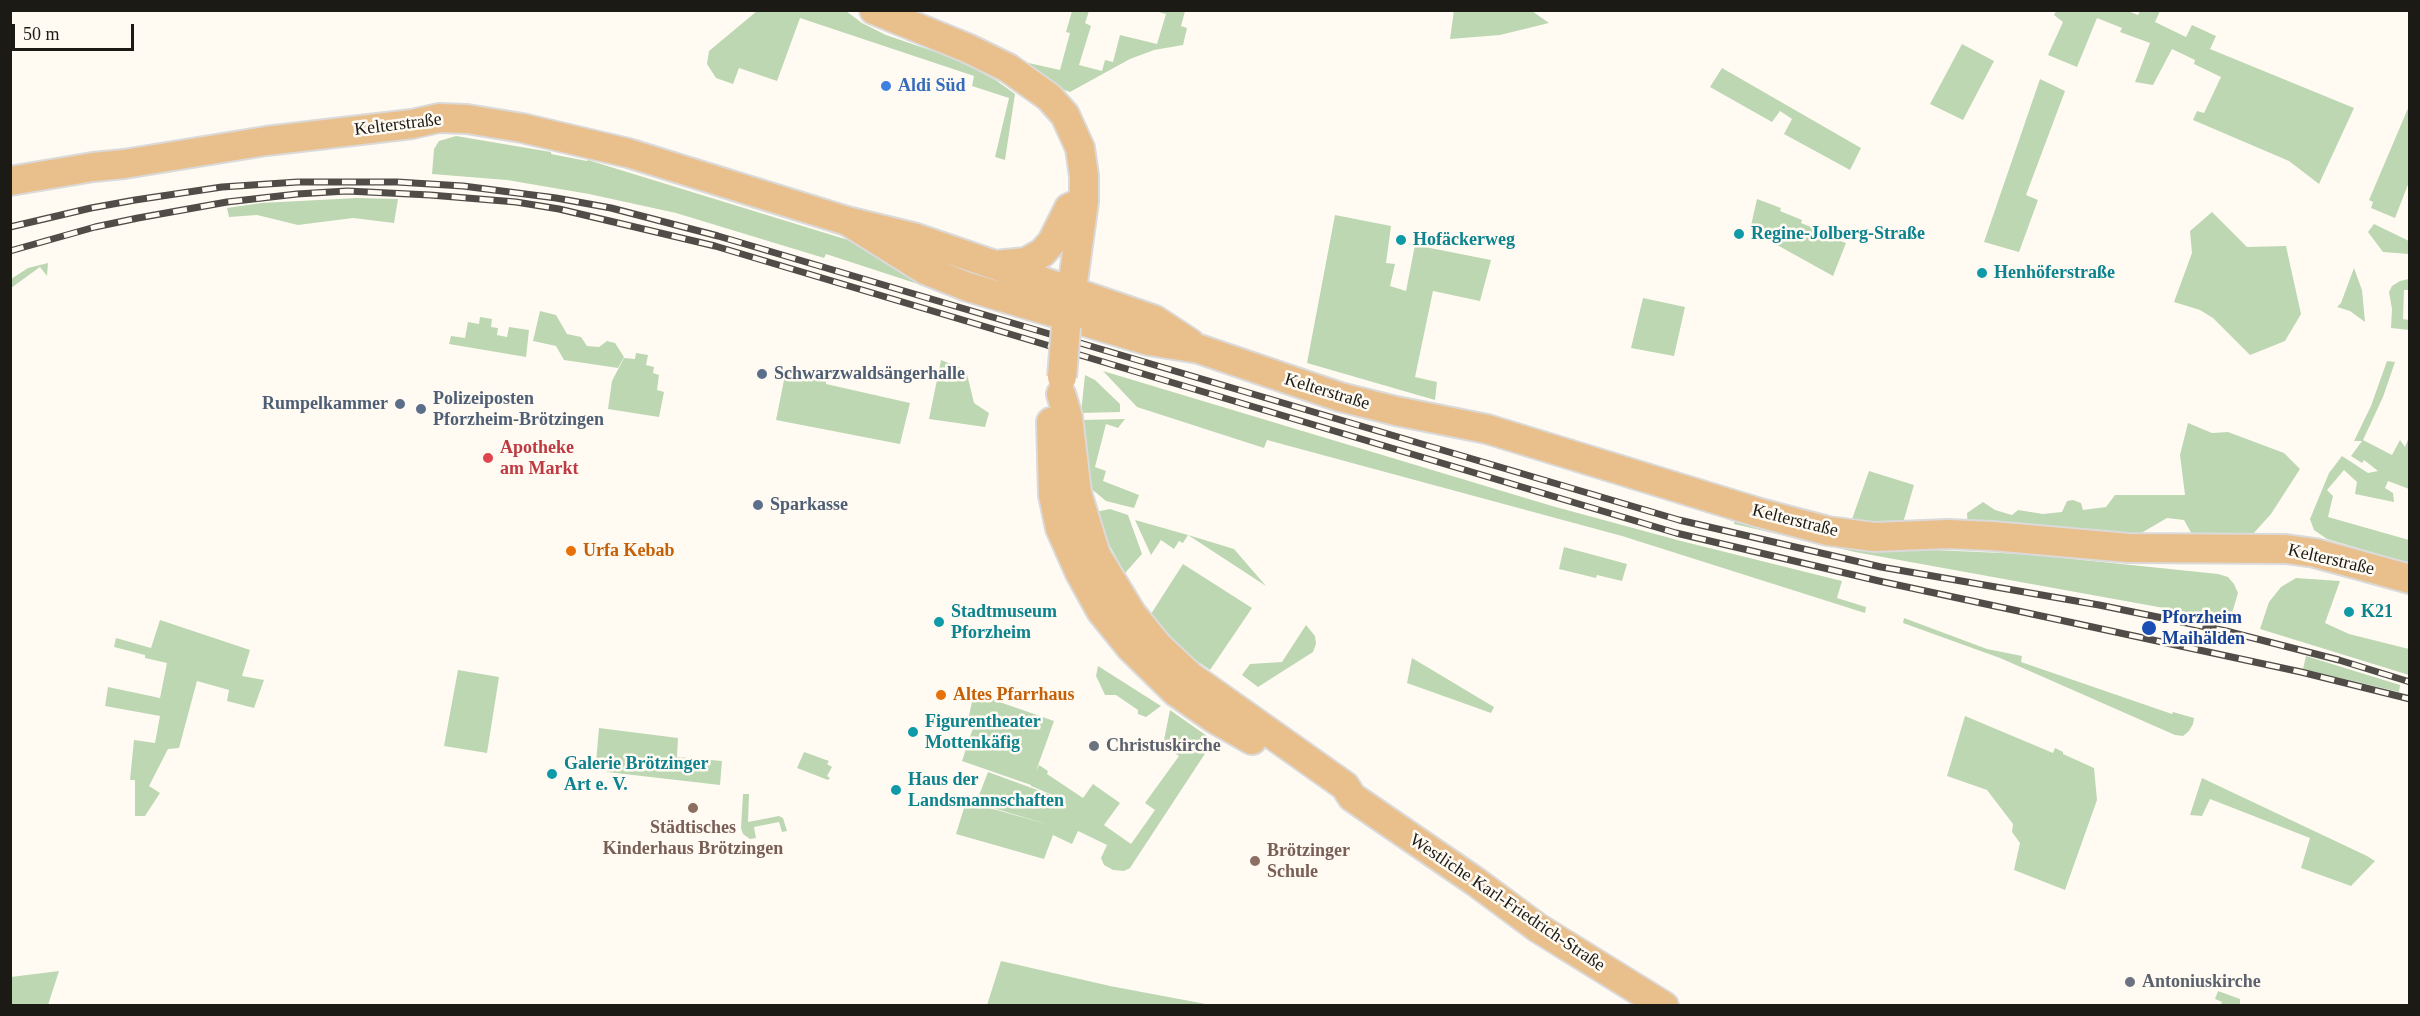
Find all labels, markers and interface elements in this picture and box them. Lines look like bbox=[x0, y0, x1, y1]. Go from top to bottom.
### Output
scale bar bbox=[15, 12, 136, 50]
text: 50 m bbox=[23, 24, 60, 44]
place label: Aldi Süd bbox=[898, 75, 966, 97]
marker: Aldi Süd bbox=[879, 79, 893, 93]
street label: Kelterstraße bbox=[353, 109, 443, 141]
place label: Regine-Jolberg-Straße bbox=[1751, 223, 1925, 245]
marker: Regine-Jolberg-Straße bbox=[1732, 227, 1746, 241]
place label: Hofäckerweg bbox=[1413, 229, 1515, 251]
marker: Hofäckerweg bbox=[1394, 233, 1408, 247]
place label: Henhöferstraße bbox=[1994, 262, 2115, 284]
marker: Henhöferstraße bbox=[1975, 266, 1989, 280]
place label: Schwarzwaldsängerhalle bbox=[774, 363, 965, 385]
marker: Schwarzwaldsängerhalle bbox=[755, 367, 769, 381]
street label: Kelterstraße bbox=[1282, 369, 1372, 415]
place label: Polizeiposten Pforzheim-Brötzingen bbox=[433, 388, 604, 430]
place label: Rumpelkammer bbox=[262, 393, 388, 415]
marker: Rumpelkammer bbox=[393, 397, 407, 411]
marker: Polizeiposten Pforzheim-Brötzingen bbox=[414, 402, 428, 416]
place label: Apotheke am Markt bbox=[500, 437, 578, 480]
marker: Apotheke am Markt bbox=[481, 451, 495, 465]
place label: Sparkasse bbox=[770, 494, 848, 516]
marker: Sparkasse bbox=[751, 498, 765, 512]
street label: Kelterstraße bbox=[1750, 500, 1840, 542]
place label: Urfa Kebab bbox=[583, 540, 674, 562]
street label: Kelterstraße bbox=[2286, 540, 2376, 580]
marker: Urfa Kebab bbox=[564, 544, 578, 558]
place label: Stadtmuseum Pforzheim bbox=[951, 601, 1057, 644]
place label: K21 bbox=[2361, 601, 2393, 623]
marker: K21 bbox=[2342, 605, 2356, 619]
place label: Pforzheim Maihälden bbox=[2162, 607, 2245, 650]
marker: Stadtmuseum Pforzheim bbox=[932, 615, 946, 629]
marker: Pforzheim Maihälden bbox=[2140, 619, 2158, 637]
place label: Altes Pfarrhaus bbox=[953, 684, 1074, 706]
marker: Altes Pfarrhaus bbox=[934, 688, 948, 702]
place label: Figurentheater Mottenkäfig bbox=[925, 711, 1041, 754]
marker: Figurentheater Mottenkäfig bbox=[906, 725, 920, 739]
place label: Christuskirche bbox=[1106, 735, 1221, 757]
marker: Christuskirche bbox=[1087, 739, 1101, 753]
place label: Galerie Brötzinger Art e. V. bbox=[564, 753, 708, 795]
marker: Galerie Brötzinger Art e. V. bbox=[545, 767, 559, 781]
place label: Haus der Landsmannschaften bbox=[908, 769, 1064, 812]
marker: Haus der Landsmannschaften bbox=[889, 783, 903, 797]
marker: Städtisches Kinderhaus Brötzingen bbox=[686, 801, 700, 815]
place label: Städtisches Kinderhaus Brötzingen bbox=[603, 817, 783, 860]
street label: Westliche Karl-Friedrich-Straße bbox=[1405, 829, 1609, 977]
place label: Brötzinger Schule bbox=[1267, 840, 1350, 882]
marker: Brötzinger Schule bbox=[1248, 854, 1262, 868]
place label: Antoniuskirche bbox=[2142, 971, 2261, 993]
marker: Antoniuskirche bbox=[2123, 975, 2137, 989]

